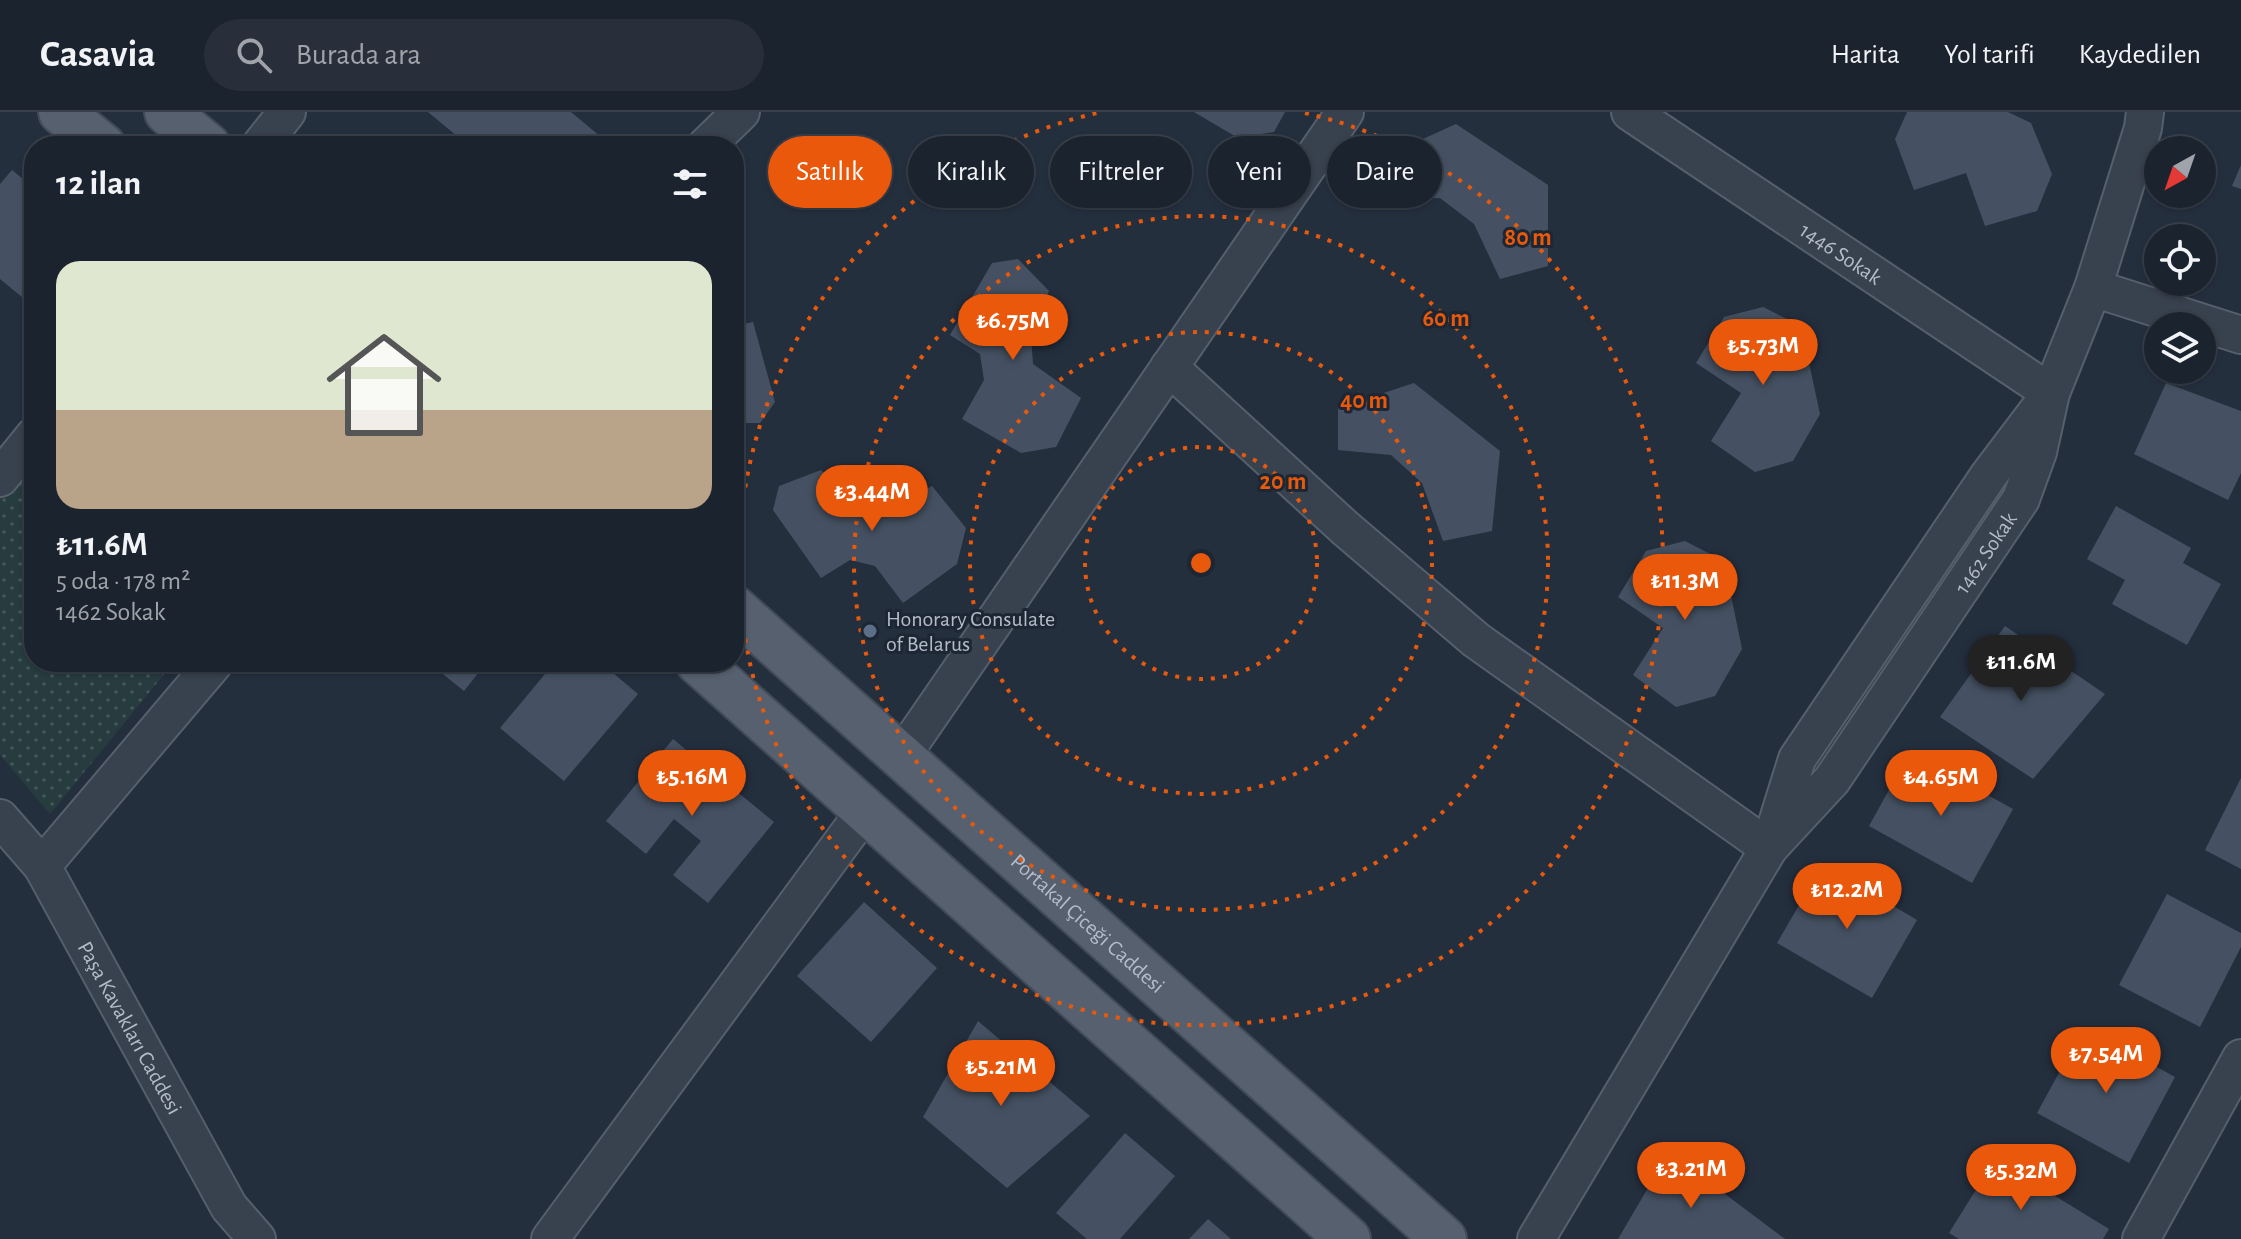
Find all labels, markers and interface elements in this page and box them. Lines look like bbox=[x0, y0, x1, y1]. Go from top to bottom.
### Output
search box bbox=[204, 19, 764, 91]
icon: search bbox=[232, 33, 276, 77]
text: Casavia bbox=[40, 36, 156, 74]
text: Burada ara bbox=[296, 40, 421, 70]
text: Harita bbox=[1831, 41, 1900, 69]
text: Yol tarifi bbox=[1944, 41, 2035, 69]
text: Kaydedilen bbox=[2079, 41, 2201, 69]
chip: Satılık bbox=[768, 136, 892, 208]
chip: Kiralık bbox=[908, 136, 1034, 208]
chip: Filtreler bbox=[1050, 136, 1192, 208]
chip: Yeni bbox=[1208, 136, 1311, 208]
chip: Daire bbox=[1327, 136, 1442, 208]
north arrow bbox=[2144, 136, 2216, 208]
map controls bbox=[2144, 136, 2216, 384]
icon: filters bbox=[668, 162, 712, 206]
text: 12 ilan bbox=[56, 167, 141, 201]
street label: 1446 Sokak bbox=[1796, 219, 1886, 289]
button: locate bbox=[2144, 224, 2216, 296]
text: 80 m bbox=[1504, 226, 1552, 250]
pin: ₺6.75M bbox=[948, 294, 1078, 362]
text: ₺6.75M bbox=[976, 307, 1050, 333]
text: 60 m bbox=[1422, 307, 1470, 331]
button: layers bbox=[2144, 312, 2216, 384]
icon: home bbox=[312, 313, 456, 457]
pin: ₺5.73M bbox=[1698, 319, 1828, 387]
text: ₺5.73M bbox=[1727, 332, 1799, 358]
text: 40 m bbox=[1340, 389, 1388, 413]
pin: ₺3.44M bbox=[807, 465, 937, 533]
text: 20 m bbox=[1260, 470, 1306, 494]
text: ₺3.44M bbox=[834, 478, 910, 504]
street label: 1462 Sokak bbox=[1951, 508, 2021, 598]
text: ₺11.6M bbox=[56, 528, 148, 562]
centre of rings bbox=[1187, 549, 1215, 577]
pin: ₺11.3M bbox=[1620, 554, 1750, 622]
text: ₺11.3M bbox=[1651, 567, 1719, 593]
text: 5 oda · 178 m² bbox=[56, 568, 190, 594]
text: 1462 Sokak bbox=[56, 599, 166, 625]
place label: Honorary Consulate of Belarus bbox=[886, 608, 1055, 655]
marker: Honorary Consulate of Belarus bbox=[861, 622, 879, 640]
pin: ₺11.6M bbox=[1956, 635, 2086, 703]
text: ₺11.6M bbox=[1986, 648, 2056, 674]
pin: ₺5.16M bbox=[627, 750, 757, 818]
pin: ₺4.65M bbox=[1876, 750, 2006, 818]
text: ₺5.16M bbox=[656, 763, 728, 789]
text: ₺4.65M bbox=[1903, 763, 1979, 789]
street label: Portakal Çiceği Caddesi bbox=[1007, 850, 1169, 997]
pin: ₺12.2M bbox=[1782, 863, 1912, 931]
text: ₺12.2M bbox=[1811, 876, 1883, 902]
street label: Paşa Kavakları Caddesi bbox=[74, 938, 186, 1118]
pin: ₺7.54M bbox=[2041, 1027, 2171, 1095]
pin: ₺5.21M bbox=[936, 1040, 1066, 1108]
text: ₺7.54M bbox=[2069, 1040, 2143, 1066]
text: ₺5.21M bbox=[965, 1053, 1037, 1079]
pin: ₺3.21M bbox=[1626, 1142, 1756, 1210]
pin: ₺5.32M bbox=[1956, 1144, 2086, 1212]
text: ₺3.21M bbox=[1655, 1155, 1727, 1181]
text: ₺5.32M bbox=[1984, 1157, 2058, 1183]

